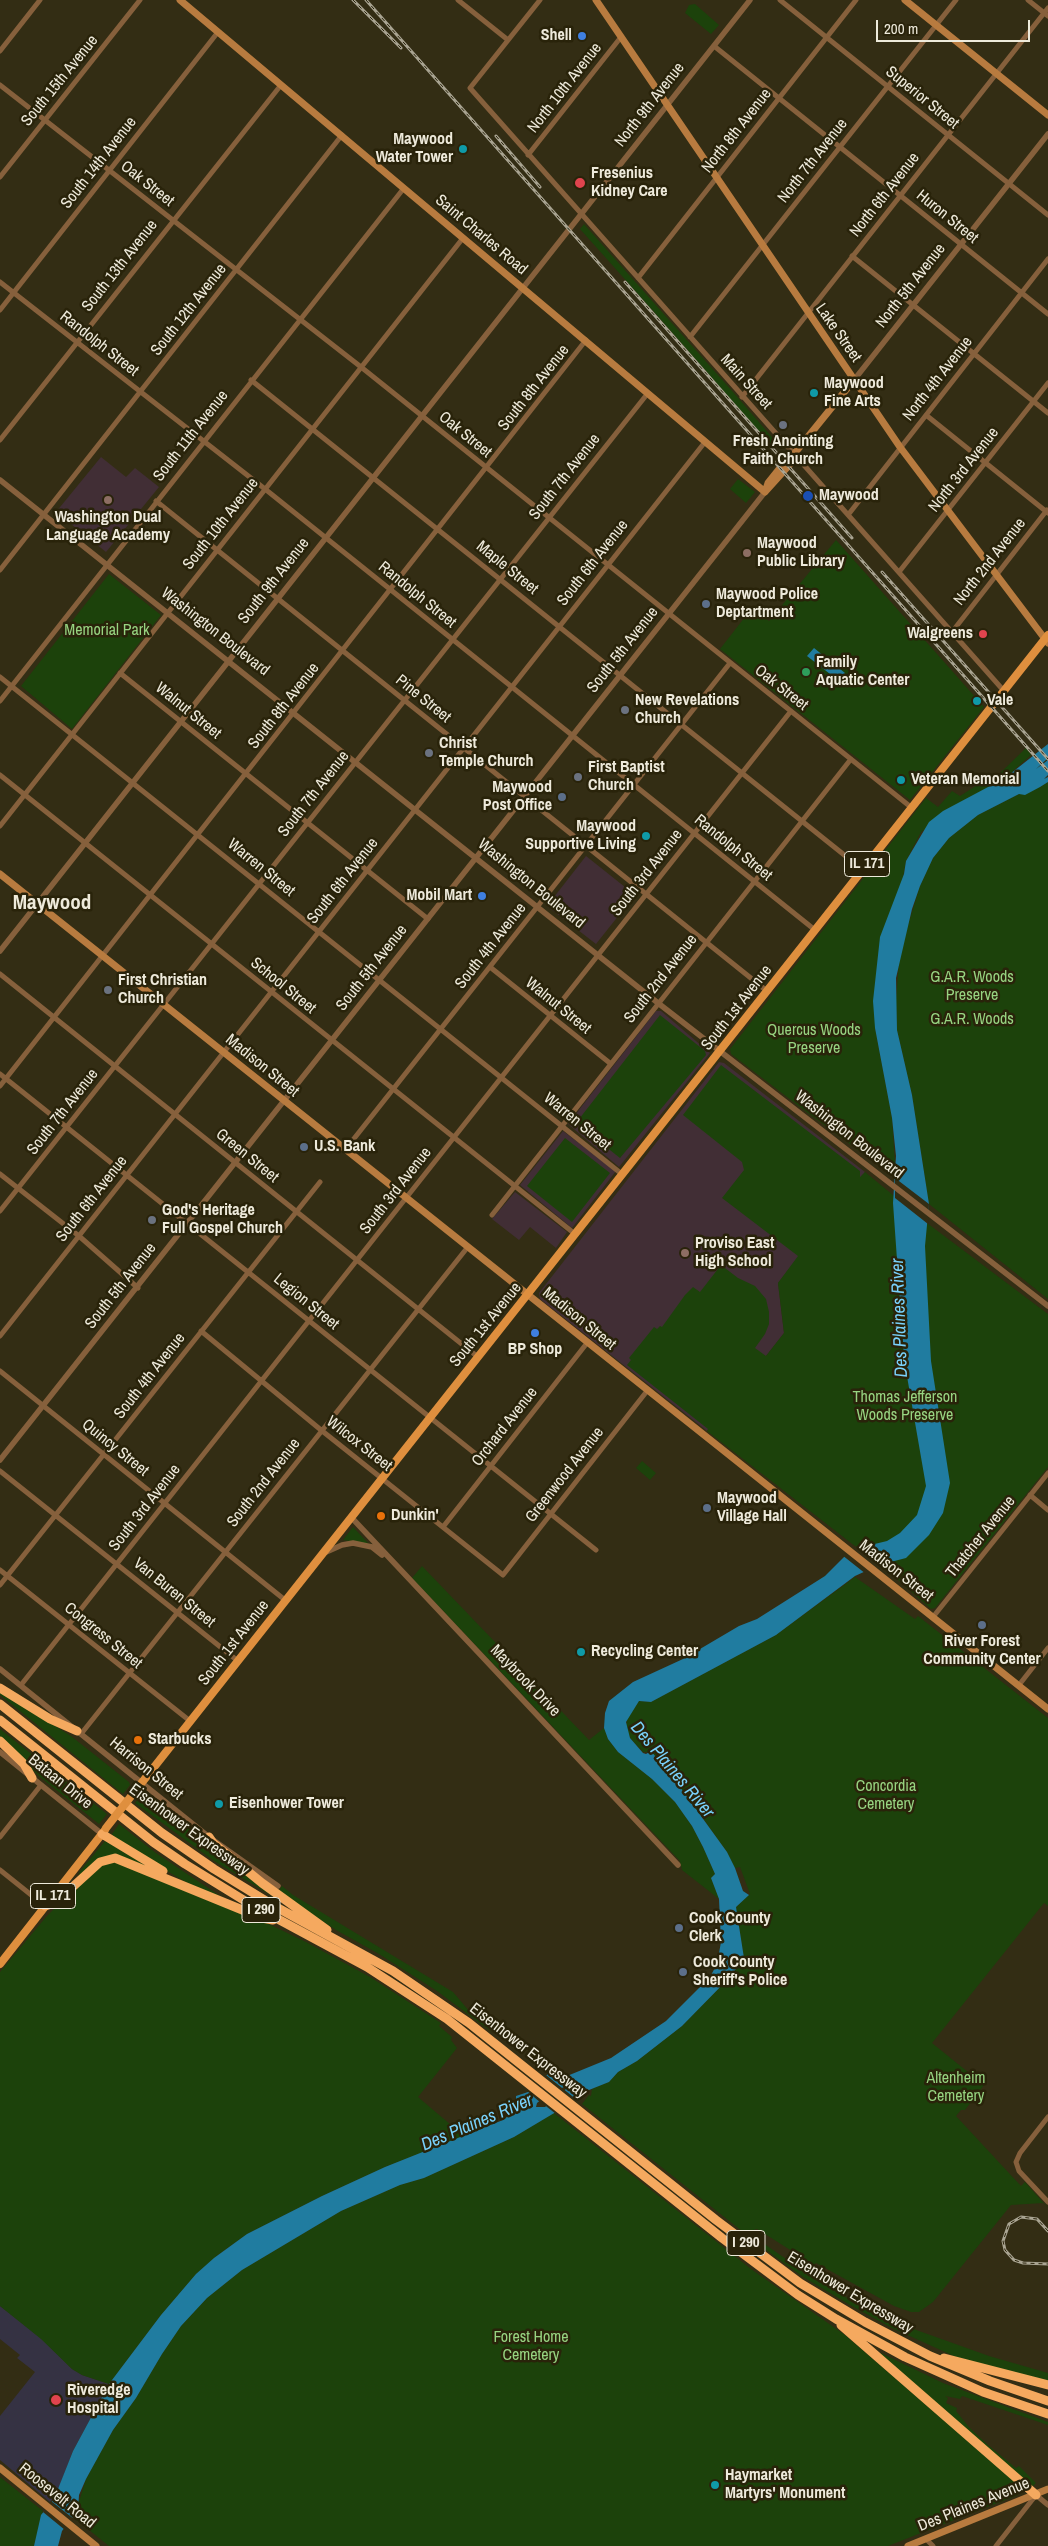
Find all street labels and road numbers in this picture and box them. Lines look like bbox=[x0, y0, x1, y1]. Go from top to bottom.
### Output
street label: South 15th Avenue bbox=[17, 32, 103, 130]
street label: North 10th Avenue bbox=[524, 39, 606, 137]
street label: North 9th Avenue bbox=[611, 59, 689, 151]
street label: Superior Street bbox=[881, 63, 963, 133]
street label: North 8th Avenue bbox=[698, 85, 776, 177]
street label: South 14th Avenue bbox=[57, 113, 141, 213]
street label: North 7th Avenue bbox=[774, 115, 852, 207]
street label: North 6th Avenue bbox=[846, 149, 924, 241]
street label: Oak Street bbox=[116, 157, 178, 211]
street label: Huron Street bbox=[912, 186, 982, 248]
street label: Saint Charles Road bbox=[431, 191, 531, 279]
street label: South 13th Avenue bbox=[78, 216, 162, 316]
street label: North 5th Avenue bbox=[872, 240, 950, 332]
street label: South 12th Avenue bbox=[147, 260, 231, 360]
street label: Lake Street bbox=[811, 300, 865, 366]
street label: Randolph Street bbox=[56, 307, 142, 381]
street label: North 4th Avenue bbox=[899, 333, 977, 425]
street label: South 8th Avenue bbox=[494, 341, 574, 435]
street label: Main Street bbox=[716, 350, 776, 414]
street label: South 11th Avenue bbox=[149, 387, 233, 485]
street label: Oak Street bbox=[435, 408, 495, 462]
street label: North 3rd Avenue bbox=[925, 424, 1003, 516]
street label: South 7th Avenue bbox=[525, 430, 605, 524]
street label: South 10th Avenue bbox=[179, 474, 263, 574]
street label: North 2nd Avenue bbox=[950, 515, 1030, 609]
street label: South 6th Avenue bbox=[553, 516, 633, 610]
street label: South 9th Avenue bbox=[234, 534, 314, 628]
street label: Maple Street bbox=[472, 537, 542, 599]
street label: Randolph Street bbox=[374, 558, 460, 632]
street label: Washington Boulevard bbox=[157, 584, 273, 680]
street label: South 5th Avenue bbox=[583, 603, 663, 697]
street label: South 8th Avenue bbox=[244, 659, 324, 753]
street label: Oak Street bbox=[750, 661, 812, 715]
street label: Pine Street bbox=[391, 671, 455, 727]
street label: Walnut Street bbox=[151, 679, 225, 743]
street label: South 7th Avenue bbox=[274, 747, 354, 841]
street label: Randolph Street bbox=[690, 811, 776, 885]
street label: South 3rd Avenue bbox=[607, 826, 687, 920]
street label: South 6th Avenue bbox=[303, 834, 383, 928]
street label: Warren Street bbox=[223, 835, 299, 901]
street label: Washington Boulevard bbox=[474, 835, 588, 933]
road number: IL 171 bbox=[844, 852, 890, 876]
street label: South 4th Avenue bbox=[451, 899, 531, 993]
street label: South 5th Avenue bbox=[332, 921, 412, 1015]
street label: South 2nd Avenue bbox=[620, 931, 702, 1027]
street label: School Street bbox=[246, 954, 320, 1018]
street label: South 1st Avenue bbox=[698, 961, 776, 1055]
street label: Walnut Street bbox=[521, 974, 595, 1038]
street label: Madison Street bbox=[221, 1031, 303, 1101]
street label: South 7th Avenue bbox=[23, 1065, 103, 1159]
street label: Washington Boulevard bbox=[791, 1087, 907, 1183]
street label: Warren Street bbox=[539, 1089, 615, 1155]
street label: Green Street bbox=[212, 1125, 282, 1187]
street label: South 3rd Avenue bbox=[356, 1144, 436, 1238]
street label: South 6th Avenue bbox=[52, 1152, 132, 1246]
street label: South 5th Avenue bbox=[81, 1239, 161, 1333]
street label: Legion Street bbox=[269, 1270, 343, 1334]
street label: South 1st Avenue bbox=[446, 1279, 526, 1371]
street label: Madison Street bbox=[538, 1284, 620, 1354]
street label: South 4th Avenue bbox=[110, 1329, 190, 1423]
street label: Orchard Avenue bbox=[468, 1384, 542, 1470]
street label: Wilcox Street bbox=[322, 1412, 396, 1476]
street label: Quincy Street bbox=[78, 1415, 152, 1481]
street label: Greenwood Avenue bbox=[522, 1423, 608, 1527]
street label: South 2nd Avenue bbox=[223, 1435, 305, 1531]
street label: South 3rd Avenue bbox=[105, 1461, 185, 1555]
street label: Thatcher Avenue bbox=[942, 1492, 1020, 1582]
street label: Madison Street bbox=[855, 1536, 937, 1606]
street label: Van Buren Street bbox=[129, 1554, 219, 1632]
street label: South 1st Avenue bbox=[195, 1596, 273, 1690]
street label: Congress Street bbox=[60, 1599, 146, 1673]
street label: Maybrook Drive bbox=[486, 1641, 564, 1721]
street label: Harrison Street bbox=[105, 1734, 187, 1804]
street label: Bataan Drive bbox=[24, 1750, 96, 1814]
street label: Eisenhower Expressway bbox=[125, 1780, 253, 1880]
road number: IL 171 bbox=[30, 1884, 76, 1908]
road number: I 290 bbox=[242, 1898, 280, 1922]
street label: Eisenhower Expressway bbox=[465, 1999, 591, 2103]
road number: I 290 bbox=[727, 2230, 765, 2256]
street label: Eisenhower Expressway bbox=[783, 2248, 917, 2338]
street label: Roosevelt Road bbox=[15, 2459, 99, 2533]
street label: Des Plaines Avenue bbox=[915, 2474, 1033, 2536]

